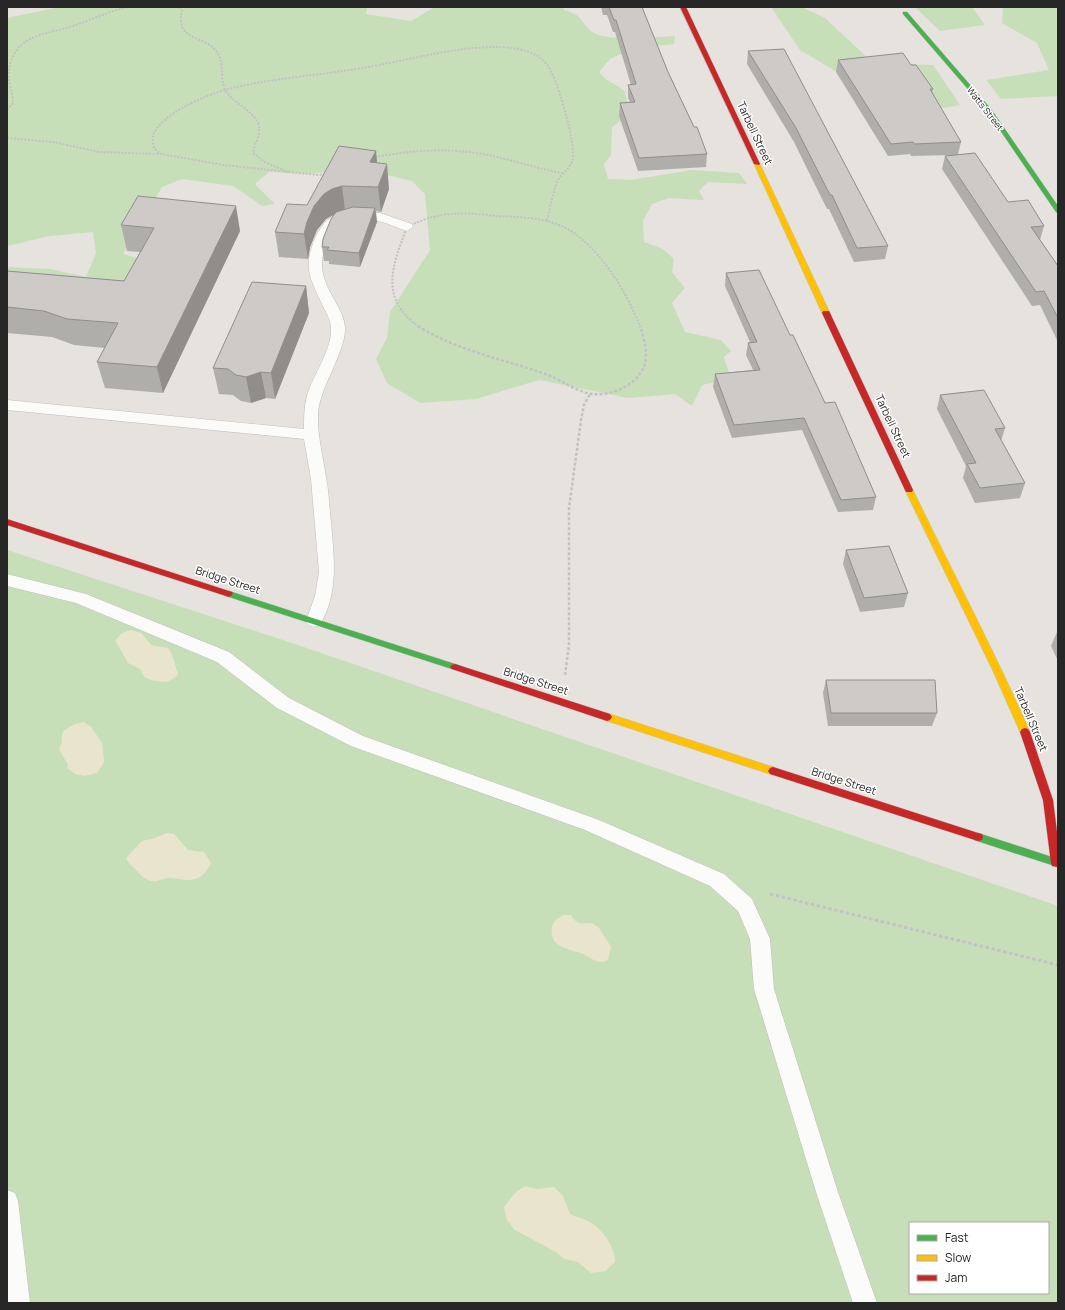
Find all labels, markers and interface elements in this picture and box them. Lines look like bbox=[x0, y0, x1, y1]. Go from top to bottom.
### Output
street label: Watts Street bbox=[964, 84, 1007, 134]
street label: Tarbell Street bbox=[734, 99, 777, 167]
street label: Tarbell Street bbox=[872, 392, 915, 460]
street label: Bridge Street bbox=[194, 562, 262, 597]
street label: Bridge Street bbox=[502, 663, 570, 698]
street label: Tarbell Street bbox=[1011, 684, 1052, 753]
street label: Bridge Street bbox=[810, 763, 878, 798]
legend bbox=[909, 1222, 1049, 1294]
text: Fast bbox=[945, 1229, 969, 1246]
text: Slow bbox=[945, 1249, 971, 1266]
text: Jam bbox=[945, 1269, 967, 1286]

